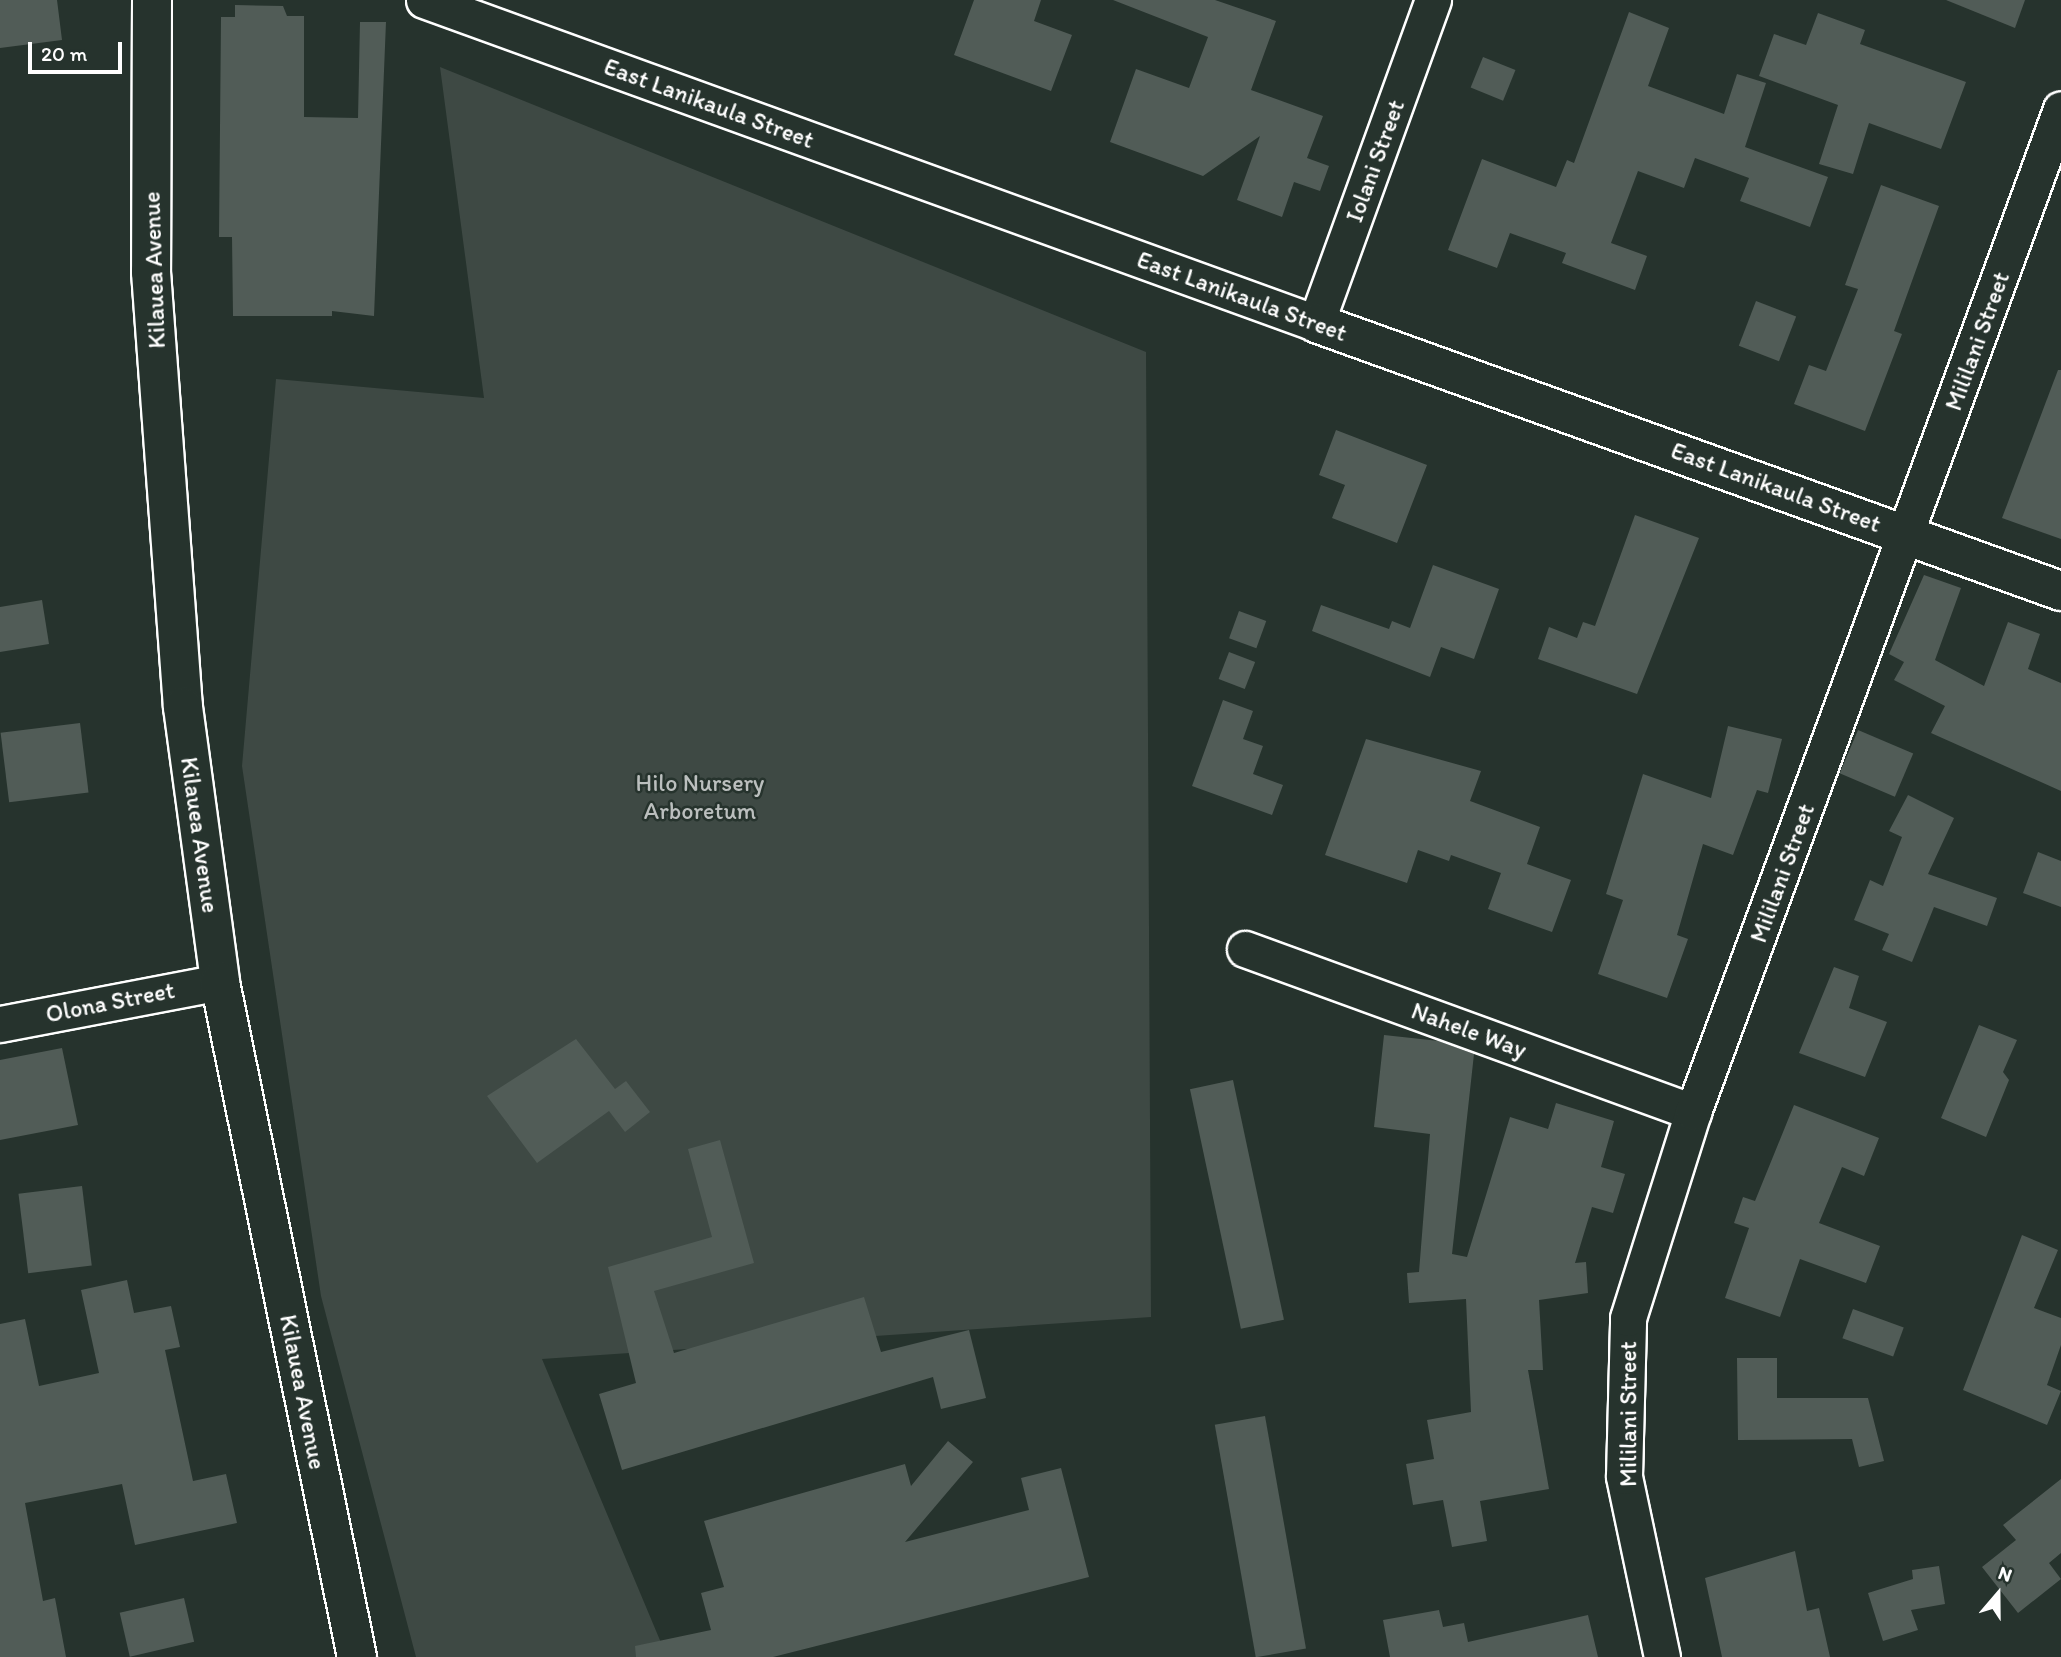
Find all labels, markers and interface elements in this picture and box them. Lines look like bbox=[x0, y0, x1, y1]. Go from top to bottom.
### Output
scale bar bbox=[32, 28, 126, 72]
text: 20 m bbox=[41, 41, 87, 66]
street label: East Lanikaula Street bbox=[600, 52, 818, 154]
street label: Iolani Street bbox=[1340, 96, 1410, 226]
street label: Kilauea Avenue bbox=[137, 191, 171, 349]
street label: East Lanikaula Street bbox=[1133, 245, 1351, 347]
street label: Mililani Street bbox=[1939, 268, 2015, 414]
street label: East Lanikaula Street bbox=[1667, 436, 1885, 538]
street label: Kilauea Avenue bbox=[175, 755, 225, 915]
park label: Hilo Nursery Arboretum bbox=[636, 769, 764, 825]
street label: Mililani Street bbox=[1744, 800, 1820, 946]
street label: Olona Street bbox=[43, 975, 177, 1029]
street label: Nahele Way bbox=[1408, 996, 1530, 1064]
street label: Kilauea Avenue bbox=[274, 1312, 332, 1472]
street label: Mililani Street bbox=[1614, 1341, 1642, 1487]
north arrow bbox=[1963, 1559, 2033, 1629]
text: N bbox=[1995, 1561, 2015, 1587]

